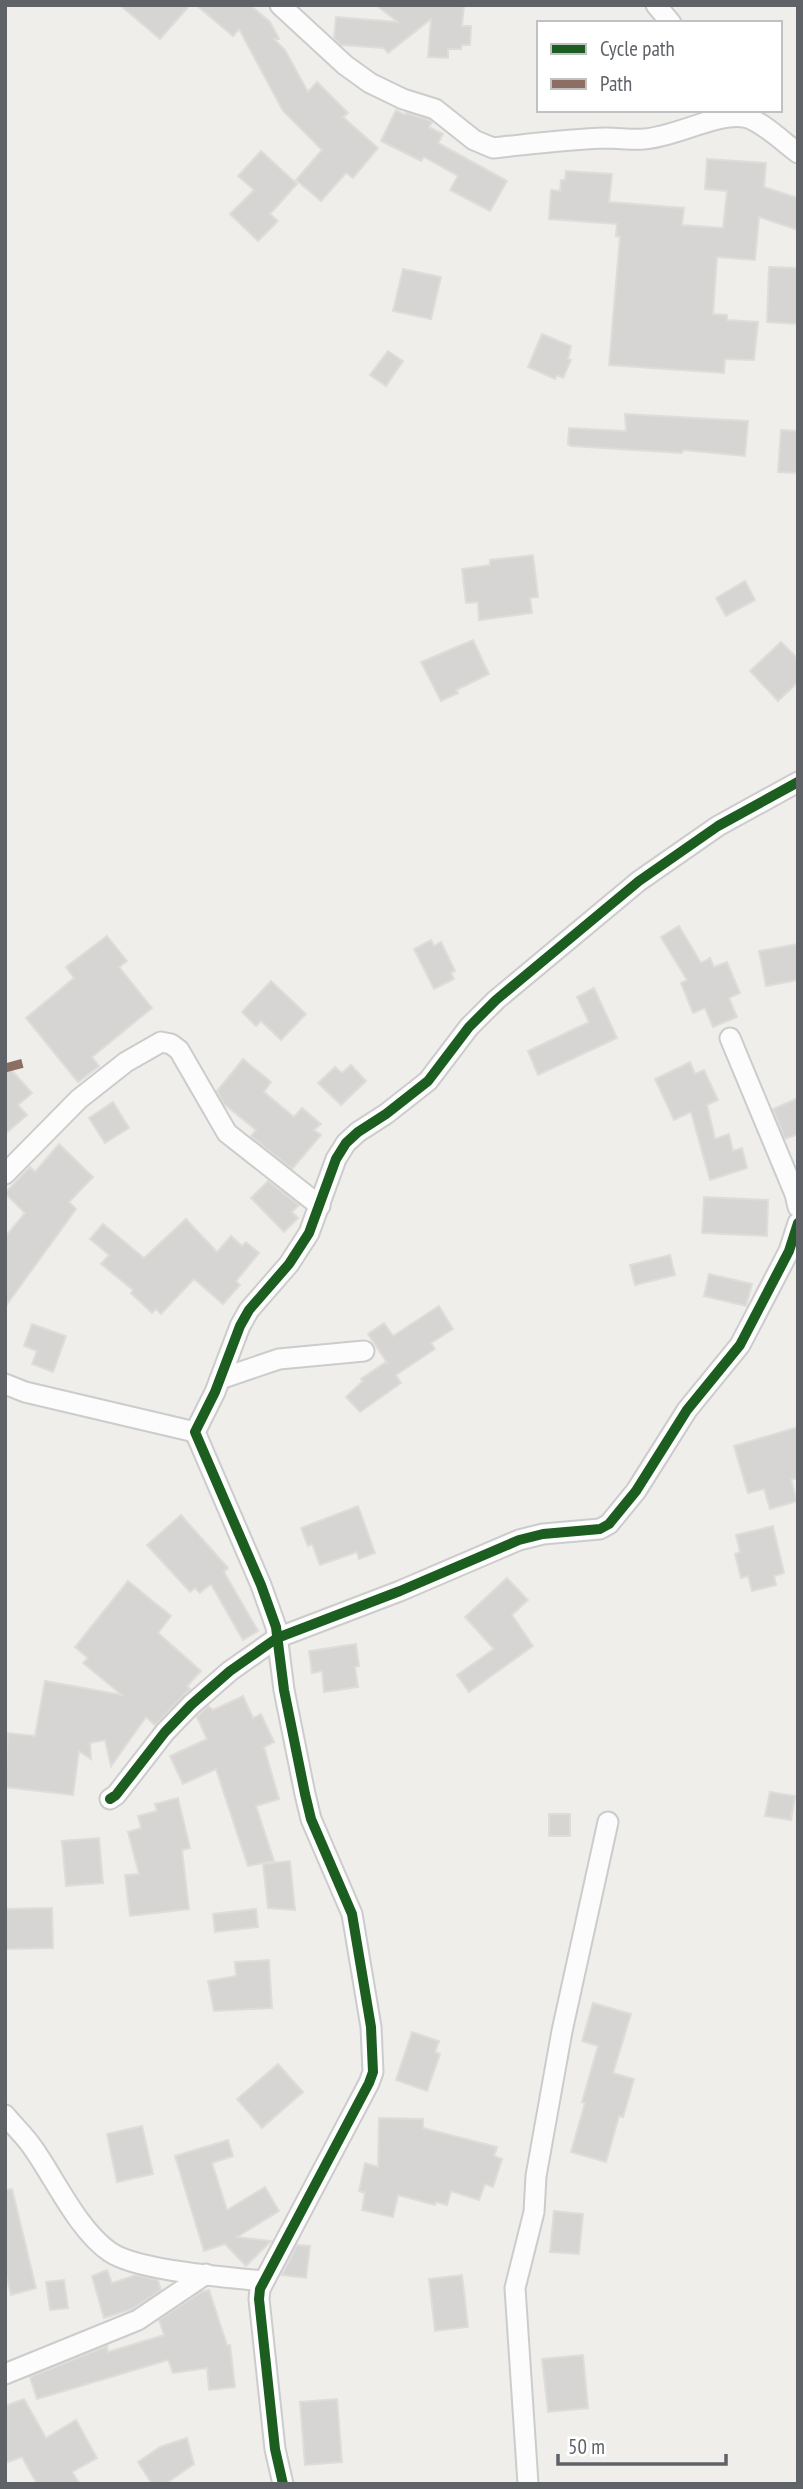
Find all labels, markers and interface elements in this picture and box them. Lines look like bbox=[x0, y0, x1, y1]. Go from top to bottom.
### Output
legend bbox=[537, 21, 782, 112]
text: Cycle path bbox=[600, 35, 675, 62]
text: Path bbox=[600, 70, 632, 97]
scale bar bbox=[558, 2422, 726, 2466]
text: 50 m bbox=[568, 2433, 605, 2460]

